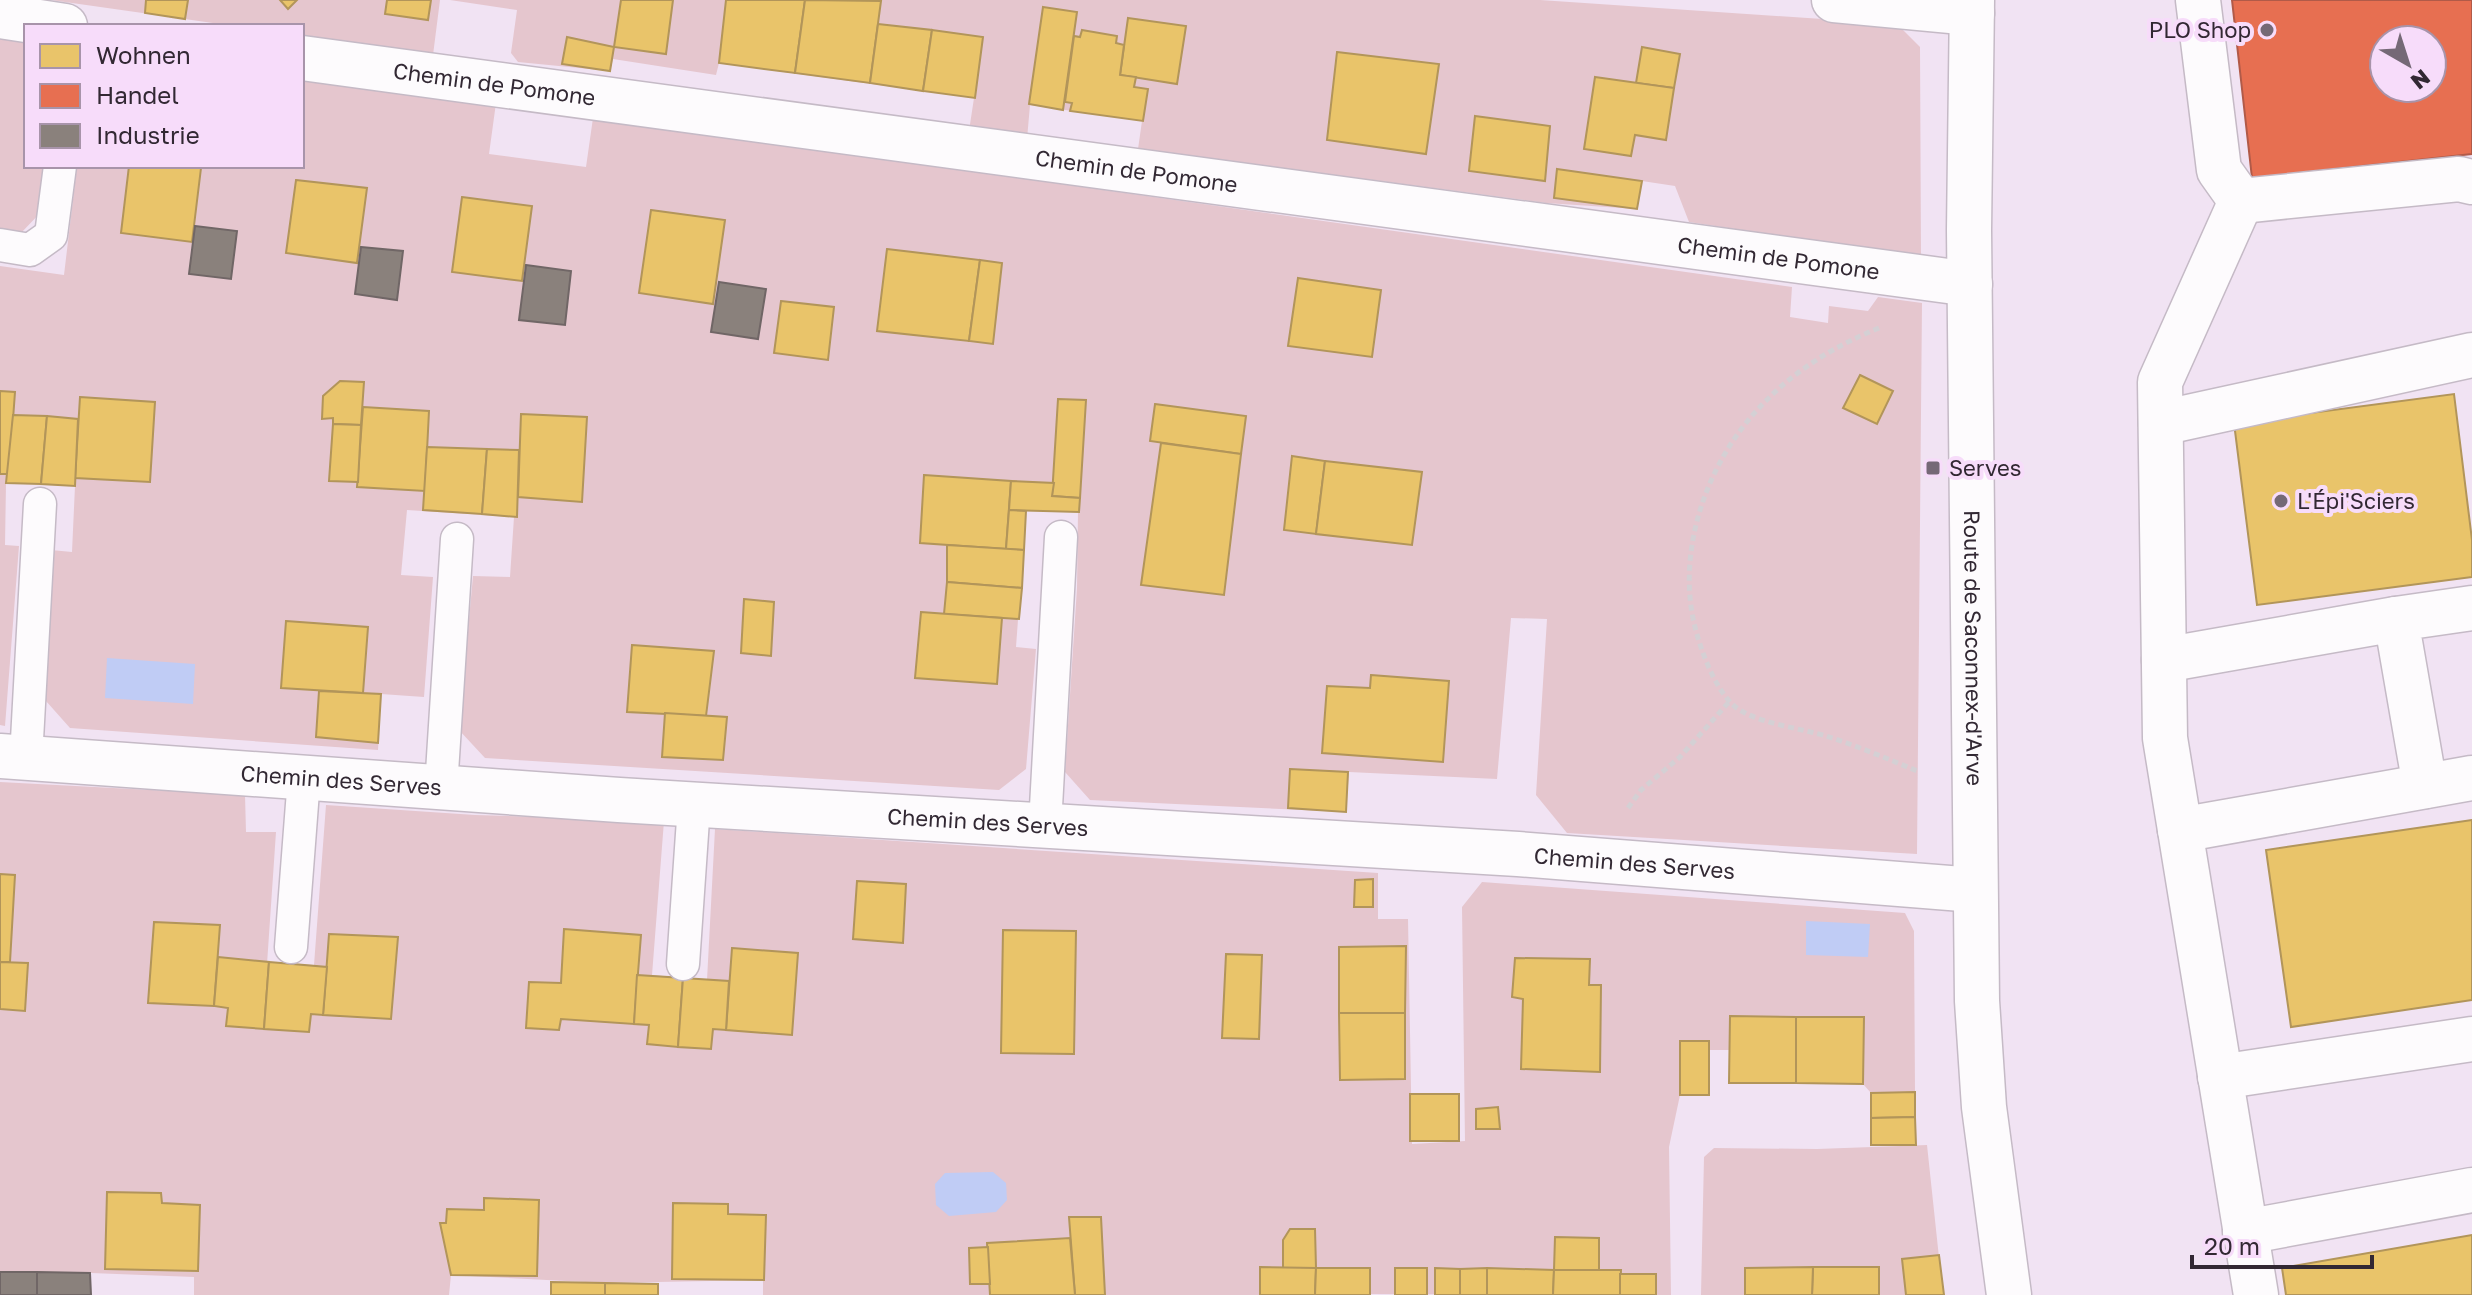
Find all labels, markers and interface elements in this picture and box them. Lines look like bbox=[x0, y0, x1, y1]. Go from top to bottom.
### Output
place label: PLO Shop bbox=[2149, 16, 2251, 43]
marker: PLO Shop bbox=[2258, 21, 2276, 39]
legend bbox=[24, 24, 304, 168]
north arrow bbox=[2368, 24, 2448, 104]
text: Wohnen bbox=[96, 40, 191, 69]
street label: Chemin de Pomone bbox=[391, 56, 597, 111]
text: N bbox=[2406, 64, 2436, 96]
text: Handel bbox=[96, 80, 179, 109]
text: Industrie bbox=[96, 120, 200, 149]
street label: Chemin de Pomone bbox=[1034, 143, 1239, 198]
street label: Chemin de Pomone bbox=[1676, 230, 1881, 285]
place label: Serves bbox=[1949, 454, 2021, 481]
marker: Serves bbox=[1924, 459, 1942, 477]
place label: L'Épi'Sciers bbox=[2297, 487, 2415, 514]
marker: L'Épi'Sciers bbox=[2272, 492, 2290, 510]
street label: Route de Saconnex-d'Arve bbox=[1959, 510, 1989, 786]
street label: Chemin des Serves bbox=[240, 759, 443, 800]
street label: Chemin des Serves bbox=[886, 802, 1089, 841]
street label: Chemin des Serves bbox=[1533, 841, 1736, 884]
scale bar bbox=[2192, 1219, 2372, 1269]
text: 20 m bbox=[2204, 1231, 2260, 1260]

